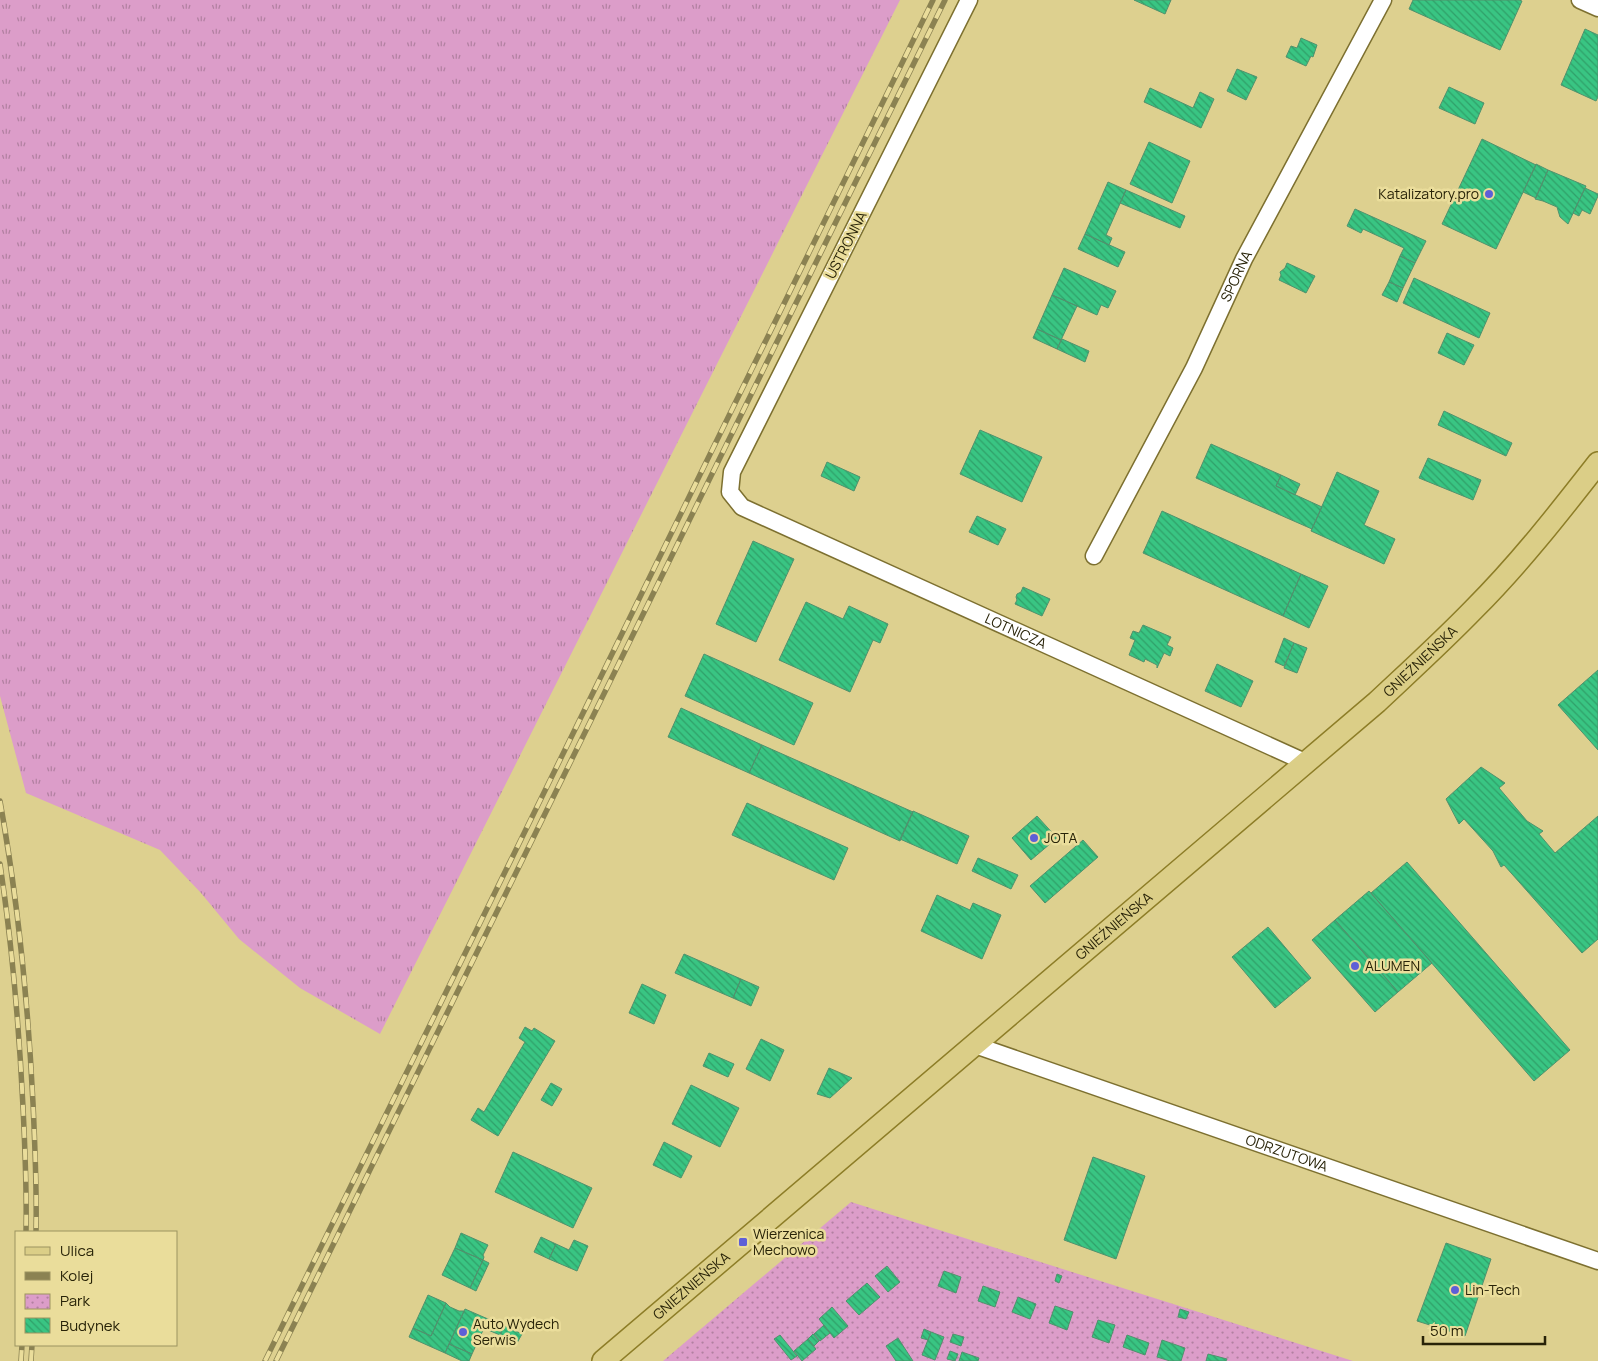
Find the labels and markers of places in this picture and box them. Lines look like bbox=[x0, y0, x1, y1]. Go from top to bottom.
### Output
place label: Katalizatory.pro bbox=[1378, 184, 1479, 203]
marker: Katalizatory.pro bbox=[1483, 188, 1495, 200]
place label: JOTA bbox=[1044, 828, 1077, 847]
marker: JOTA bbox=[1028, 832, 1040, 844]
place label: ALUMEN bbox=[1365, 956, 1420, 975]
marker: ALUMEN bbox=[1349, 960, 1361, 972]
place label: Wierzenica Mechowo bbox=[753, 1224, 824, 1259]
marker: Wierzenica Mechowo bbox=[737, 1236, 749, 1248]
place label: Lin-Tech bbox=[1465, 1280, 1520, 1299]
marker: Lin-Tech bbox=[1449, 1284, 1461, 1296]
place label: Auto Wydech Serwis bbox=[473, 1314, 559, 1349]
marker: Auto Wydech Serwis bbox=[457, 1326, 469, 1338]

